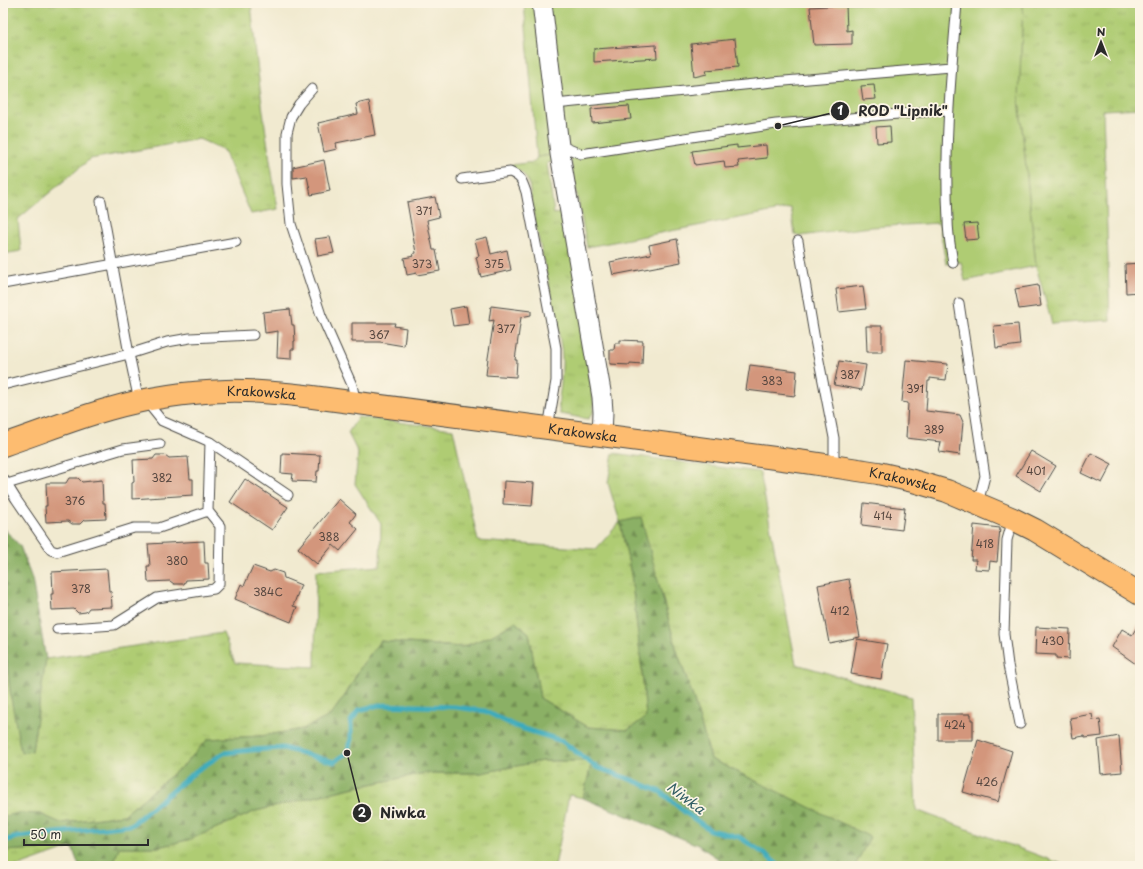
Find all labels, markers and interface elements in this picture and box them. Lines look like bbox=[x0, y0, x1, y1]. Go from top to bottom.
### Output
north arrow bbox=[1081, 22, 1121, 62]
text: N bbox=[1097, 23, 1106, 40]
callout: ROD "Lipnik" bbox=[830, 98, 957, 124]
text: ROD "Lipnik" bbox=[858, 100, 948, 121]
text: 1 bbox=[837, 101, 843, 119]
house number: 371 bbox=[415, 202, 433, 219]
house number: 373 bbox=[412, 255, 432, 272]
house number: 375 bbox=[484, 255, 504, 272]
house number: 377 bbox=[496, 320, 516, 337]
house number: 367 bbox=[369, 326, 389, 343]
house number: 387 bbox=[840, 366, 860, 383]
house number: 383 bbox=[761, 372, 783, 389]
house number: 391 bbox=[906, 380, 924, 397]
street label: Krakowska bbox=[226, 381, 298, 404]
street label: Krakowska bbox=[547, 418, 619, 446]
house number: 389 bbox=[924, 421, 944, 438]
street label: Krakowska bbox=[868, 462, 941, 497]
house number: 401 bbox=[1026, 462, 1046, 479]
house number: 382 bbox=[152, 469, 172, 486]
house number: 376 bbox=[65, 492, 86, 509]
house number: 414 bbox=[874, 507, 892, 524]
house number: 388 bbox=[319, 528, 340, 545]
house number: 418 bbox=[976, 535, 994, 552]
house number: 380 bbox=[166, 552, 188, 569]
house number: 378 bbox=[71, 580, 91, 597]
house number: 384C bbox=[253, 583, 283, 600]
house number: 412 bbox=[830, 602, 850, 619]
house number: 430 bbox=[1042, 632, 1064, 649]
house number: 424 bbox=[944, 716, 966, 733]
house number: 426 bbox=[976, 773, 998, 790]
water label: Niwka bbox=[663, 776, 711, 820]
callout: Niwka bbox=[352, 800, 434, 826]
text: Niwka bbox=[380, 802, 426, 823]
text: 2 bbox=[358, 803, 367, 821]
scale bar bbox=[24, 821, 148, 847]
text: 50 m bbox=[30, 825, 61, 843]

